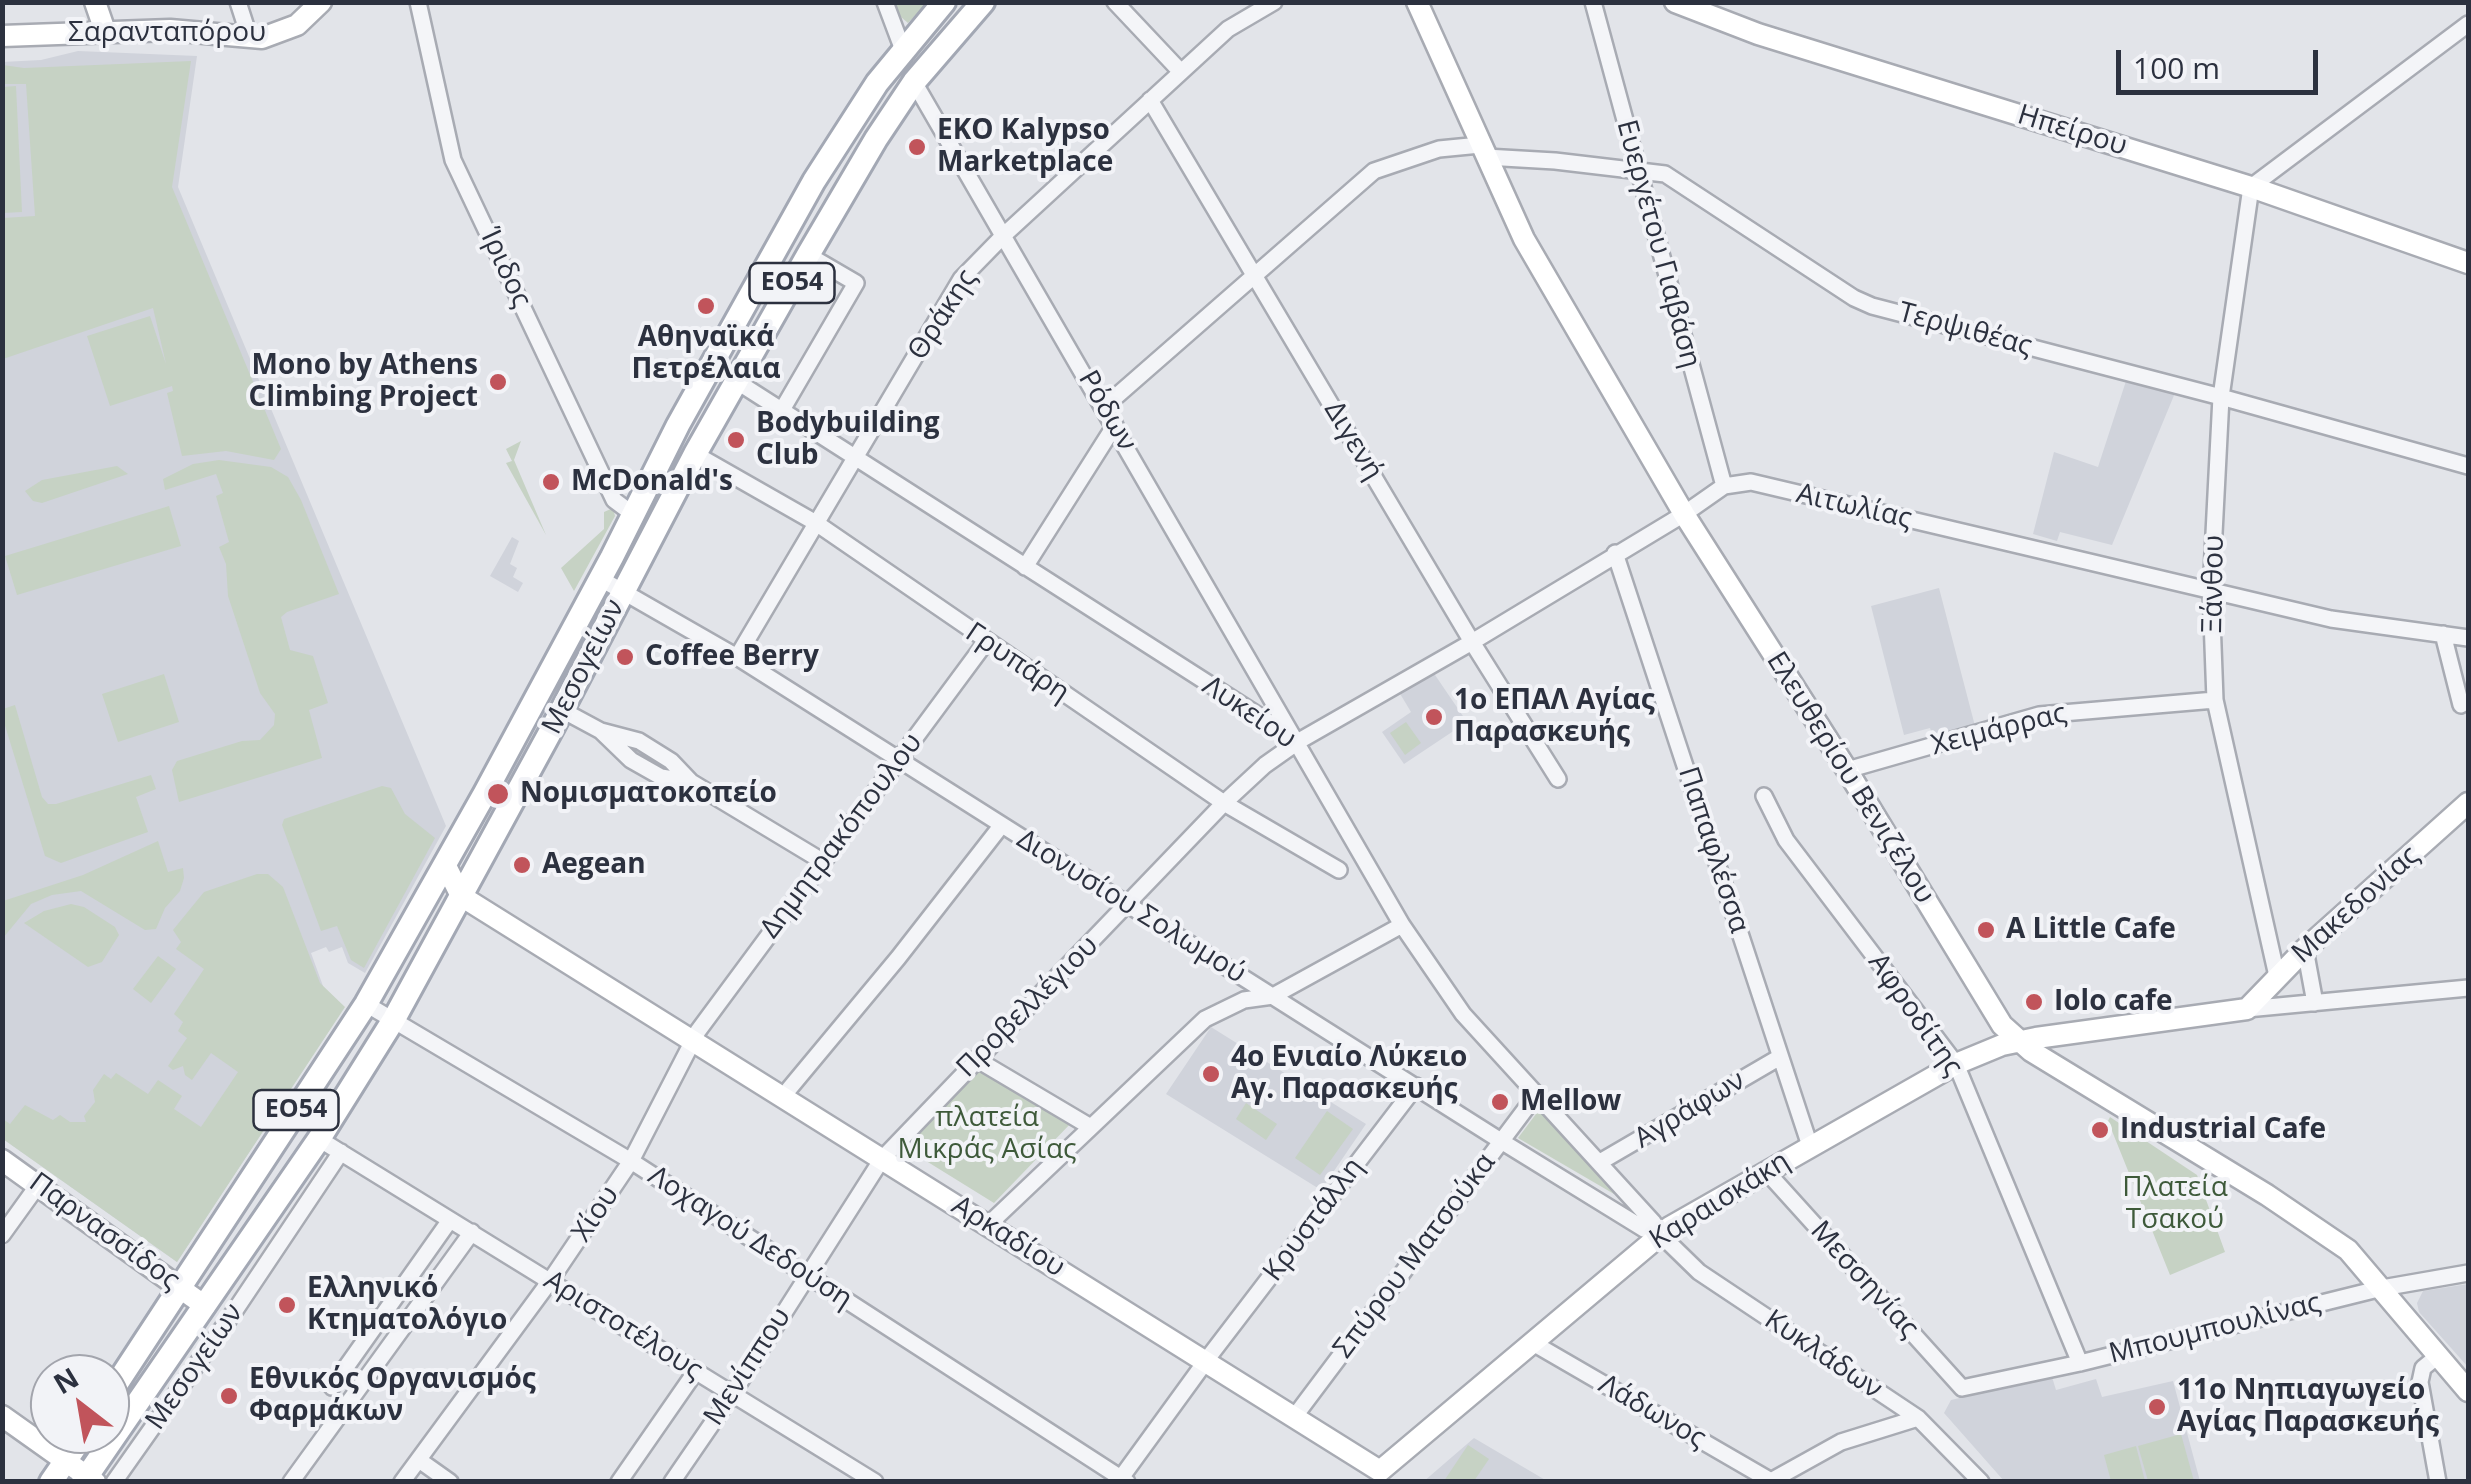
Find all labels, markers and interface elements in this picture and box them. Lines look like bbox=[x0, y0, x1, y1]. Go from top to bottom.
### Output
street label: Σαρανταπόρου bbox=[68, 16, 266, 50]
scale bar bbox=[2121, 30, 2324, 92]
text: 100 m bbox=[2133, 47, 2220, 88]
street label: Ηπείρου bbox=[2013, 98, 2131, 164]
place label: EKO Kalypso Marketplace bbox=[937, 114, 1113, 180]
street label: Ευεργέτου Γιαβάση bbox=[1609, 116, 1707, 372]
marker: EKO Kalypso Marketplace bbox=[906, 136, 928, 158]
street label: Ίριδος bbox=[472, 223, 538, 313]
road number: ΕΟ54 bbox=[750, 263, 834, 303]
street label: Θράκης bbox=[901, 263, 985, 367]
marker: Αθηναϊκά Πετρέλαια bbox=[695, 295, 717, 317]
street label: Τερψιθέας bbox=[1895, 296, 2035, 364]
place label: Αθηναϊκά Πετρέλαια bbox=[631, 321, 781, 387]
place label: Mono by Athens Climbing Project bbox=[249, 349, 478, 415]
street label: Ρόδων bbox=[1071, 365, 1143, 457]
marker: Mono by Athens Climbing Project bbox=[487, 371, 509, 393]
street label: Διγενή bbox=[1317, 396, 1389, 486]
place label: Bodybuilding Club bbox=[756, 407, 939, 473]
marker: Bodybuilding Club bbox=[725, 429, 747, 451]
place label: McDonald's bbox=[571, 465, 733, 499]
marker: McDonald's bbox=[540, 471, 562, 493]
street label: Αιτωλίας bbox=[1793, 477, 1915, 537]
street label: Ξάνθου bbox=[2196, 535, 2232, 633]
street label: Μεσογείων bbox=[536, 594, 632, 740]
street label: Γρυπάρη bbox=[959, 616, 1075, 710]
place label: Coffee Berry bbox=[645, 640, 819, 674]
marker: Coffee Berry bbox=[614, 646, 636, 668]
street label: Ελευθερίου Βενιζέλου bbox=[1759, 646, 1941, 910]
street label: Λυκείου bbox=[1196, 670, 1302, 756]
place label: 1ο ΕΠΑΛ Αγίας Παρασκευής bbox=[1454, 684, 1655, 750]
street label: Χειμάρρας bbox=[1928, 697, 2070, 763]
marker: 1ο ΕΠΑΛ Αγίας Παρασκευής bbox=[1423, 706, 1445, 728]
street label: Δημητρακόπουλου bbox=[754, 727, 930, 945]
street label: Παπαφλέσσα bbox=[1670, 763, 1756, 937]
place label: Νομισματοκοπείο bbox=[520, 777, 777, 811]
marker: Νομισματοκοπείο bbox=[485, 781, 511, 807]
street label: Διονυσίου Σολωμού bbox=[1010, 823, 1252, 991]
street label: Μακεδονίας bbox=[2286, 839, 2426, 971]
place label: Aegean bbox=[542, 848, 646, 882]
marker: Aegean bbox=[511, 854, 533, 876]
place label: A Little Cafe bbox=[2006, 913, 2176, 947]
marker: A Little Cafe bbox=[1975, 919, 1997, 941]
street label: Προβελλέγιου bbox=[950, 929, 1106, 1085]
street label: Αφροδίτης bbox=[1861, 947, 1969, 1083]
place label: Iolo cafe bbox=[2054, 985, 2172, 1019]
marker: Iolo cafe bbox=[2023, 991, 2045, 1013]
place label: 4ο Ενιαίο Λύκειο Αγ. Παρασκευής bbox=[1231, 1041, 1467, 1107]
marker: 4ο Ενιαίο Λύκειο Αγ. Παρασκευής bbox=[1200, 1063, 1222, 1085]
street label: Αγράφων bbox=[1629, 1064, 1751, 1156]
place label: Mellow bbox=[1520, 1085, 1621, 1119]
road number: ΕΟ54 bbox=[254, 1090, 338, 1130]
marker: Mellow bbox=[1489, 1091, 1511, 1113]
park label: πλατεία Μικράς Ασίας bbox=[897, 1101, 1077, 1167]
place label: Industrial Cafe bbox=[2120, 1113, 2326, 1147]
marker: Industrial Cafe bbox=[2089, 1119, 2111, 1141]
street label: Καραισκάκη bbox=[1644, 1145, 1796, 1257]
street label: Σπύρου Ματσούκα bbox=[1327, 1147, 1503, 1365]
street label: Κρυστάλλη bbox=[1257, 1152, 1371, 1288]
street label: Λοχαγού Δεδούση bbox=[642, 1160, 858, 1316]
street label: Παρνασσίδος bbox=[22, 1166, 186, 1298]
park label: Πλατεία Τσακού bbox=[2122, 1171, 2228, 1237]
street label: Χίου bbox=[565, 1180, 627, 1248]
street label: Αρκαδίου bbox=[945, 1189, 1071, 1285]
street label: Μεσσηνίας bbox=[1803, 1215, 1925, 1345]
street label: Αριστοτέλους bbox=[538, 1264, 708, 1388]
place label: Ελληνικό Κτηματολόγιο bbox=[307, 1272, 507, 1338]
street label: Μπουμπουλίνας bbox=[2106, 1286, 2324, 1372]
marker: Ελληνικό Κτηματολόγιο bbox=[276, 1294, 298, 1316]
street label: Μεσογείων bbox=[139, 1297, 251, 1437]
street label: Μενίππου bbox=[698, 1302, 798, 1432]
street label: Κυκλάδων bbox=[1758, 1303, 1888, 1407]
north arrow bbox=[30, 1354, 130, 1454]
text: N bbox=[46, 1358, 85, 1402]
place label: Εθνικός Οργανισμός Φαρμάκων bbox=[249, 1363, 536, 1429]
street label: Λάδωνος bbox=[1593, 1368, 1711, 1456]
place label: 11ο Νηπιαγωγείο Αγίας Παρασκευής bbox=[2177, 1374, 2439, 1440]
marker: Εθνικός Οργανισμός Φαρμάκων bbox=[218, 1385, 240, 1407]
marker: 11ο Νηπιαγωγείο Αγίας Παρασκευής bbox=[2146, 1396, 2168, 1418]

